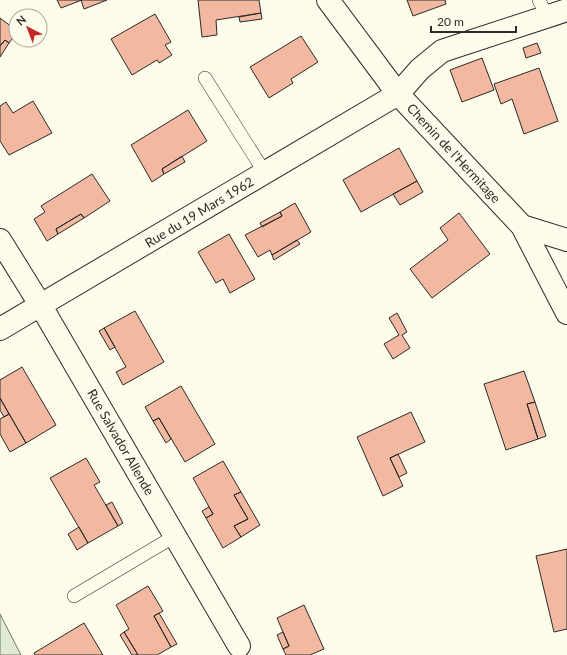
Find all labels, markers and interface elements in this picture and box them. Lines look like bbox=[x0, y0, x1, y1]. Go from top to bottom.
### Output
north arrow bbox=[8, 8, 48, 48]
scale bar bbox=[431, 8, 516, 34]
text: N bbox=[13, 13, 28, 28]
text: 20 m bbox=[437, 14, 464, 29]
street label: Chemin de l'Hermitage bbox=[404, 100, 504, 206]
street label: Rue du 19 Mars 1962 bbox=[142, 173, 256, 251]
street label: Rue Salvador Allende bbox=[84, 386, 158, 498]

